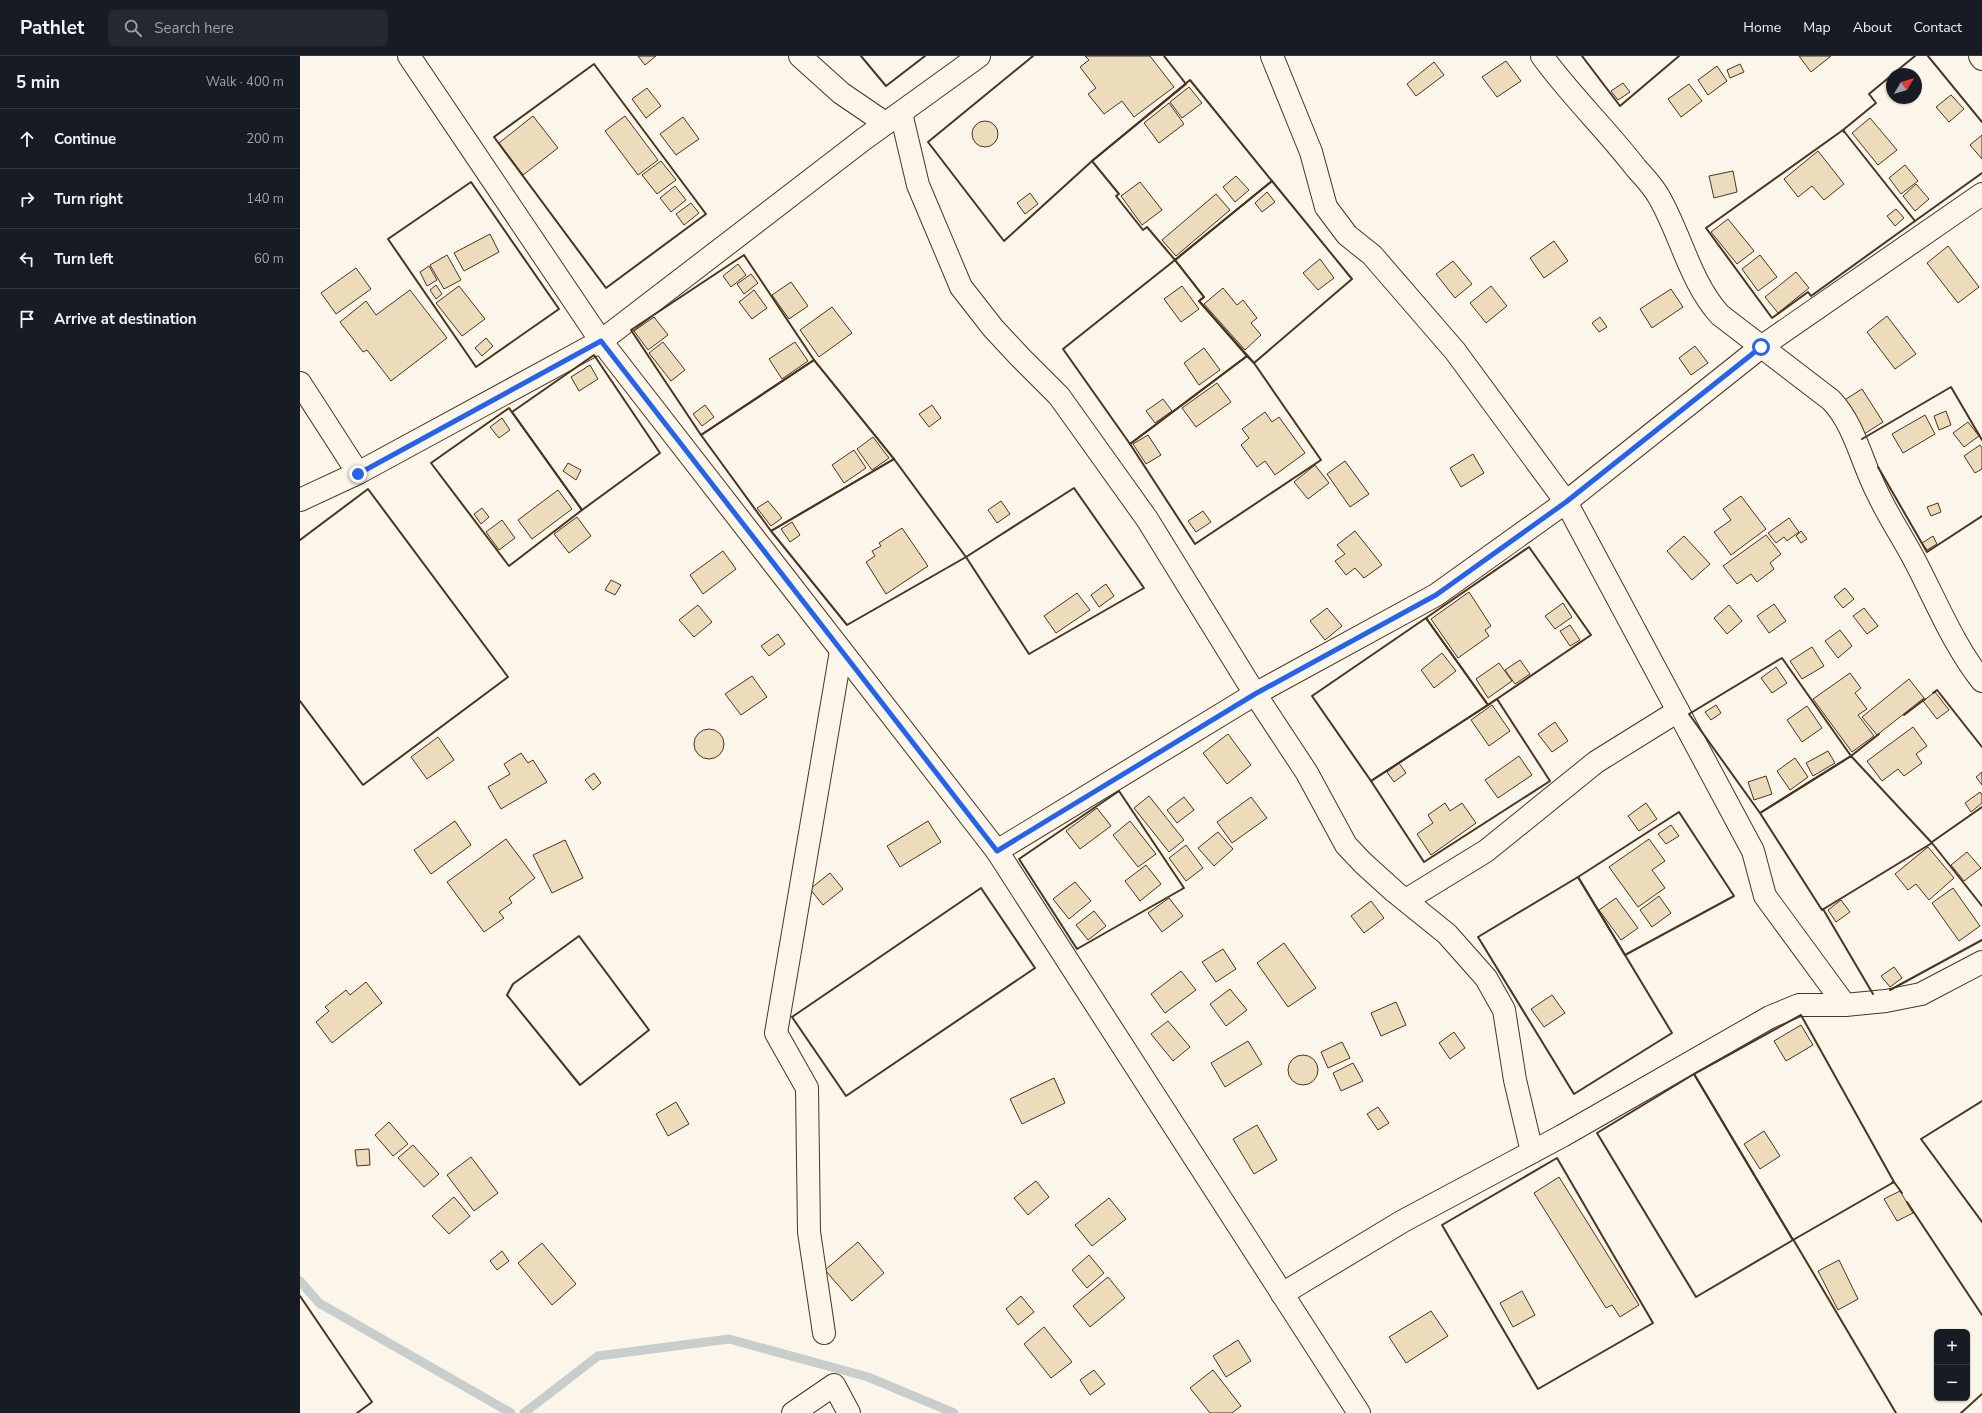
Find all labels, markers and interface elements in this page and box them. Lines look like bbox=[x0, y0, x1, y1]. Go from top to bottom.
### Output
search box bbox=[108, 10, 388, 46]
text: Pathlet bbox=[20, 15, 84, 41]
icon: search bbox=[122, 17, 144, 39]
text: Search here bbox=[154, 18, 234, 38]
text: Home bbox=[1743, 18, 1781, 37]
text: Map bbox=[1803, 18, 1831, 37]
text: About bbox=[1853, 18, 1892, 37]
text: Contact bbox=[1914, 18, 1962, 37]
north arrow bbox=[1886, 68, 1922, 104]
text: 5 min bbox=[16, 71, 60, 94]
text: Walk · 400 m bbox=[206, 73, 284, 91]
icon: ahead bbox=[16, 128, 38, 150]
text: Continue bbox=[54, 129, 116, 149]
text: 200 m bbox=[246, 130, 284, 148]
icon: right bbox=[16, 188, 38, 210]
text: Turn right bbox=[54, 189, 123, 209]
text: 140 m bbox=[246, 190, 284, 208]
icon: left bbox=[16, 248, 38, 270]
text: Turn left bbox=[54, 249, 113, 269]
text: 60 m bbox=[254, 250, 284, 268]
icon: arrive bbox=[16, 308, 38, 330]
text: Arrive at destination bbox=[54, 309, 197, 329]
route start bbox=[1752, 338, 1770, 356]
route end bbox=[349, 465, 367, 483]
map controls bbox=[1934, 1329, 1970, 1401]
button: + bbox=[1934, 1329, 1970, 1365]
button: − bbox=[1934, 1365, 1970, 1401]

